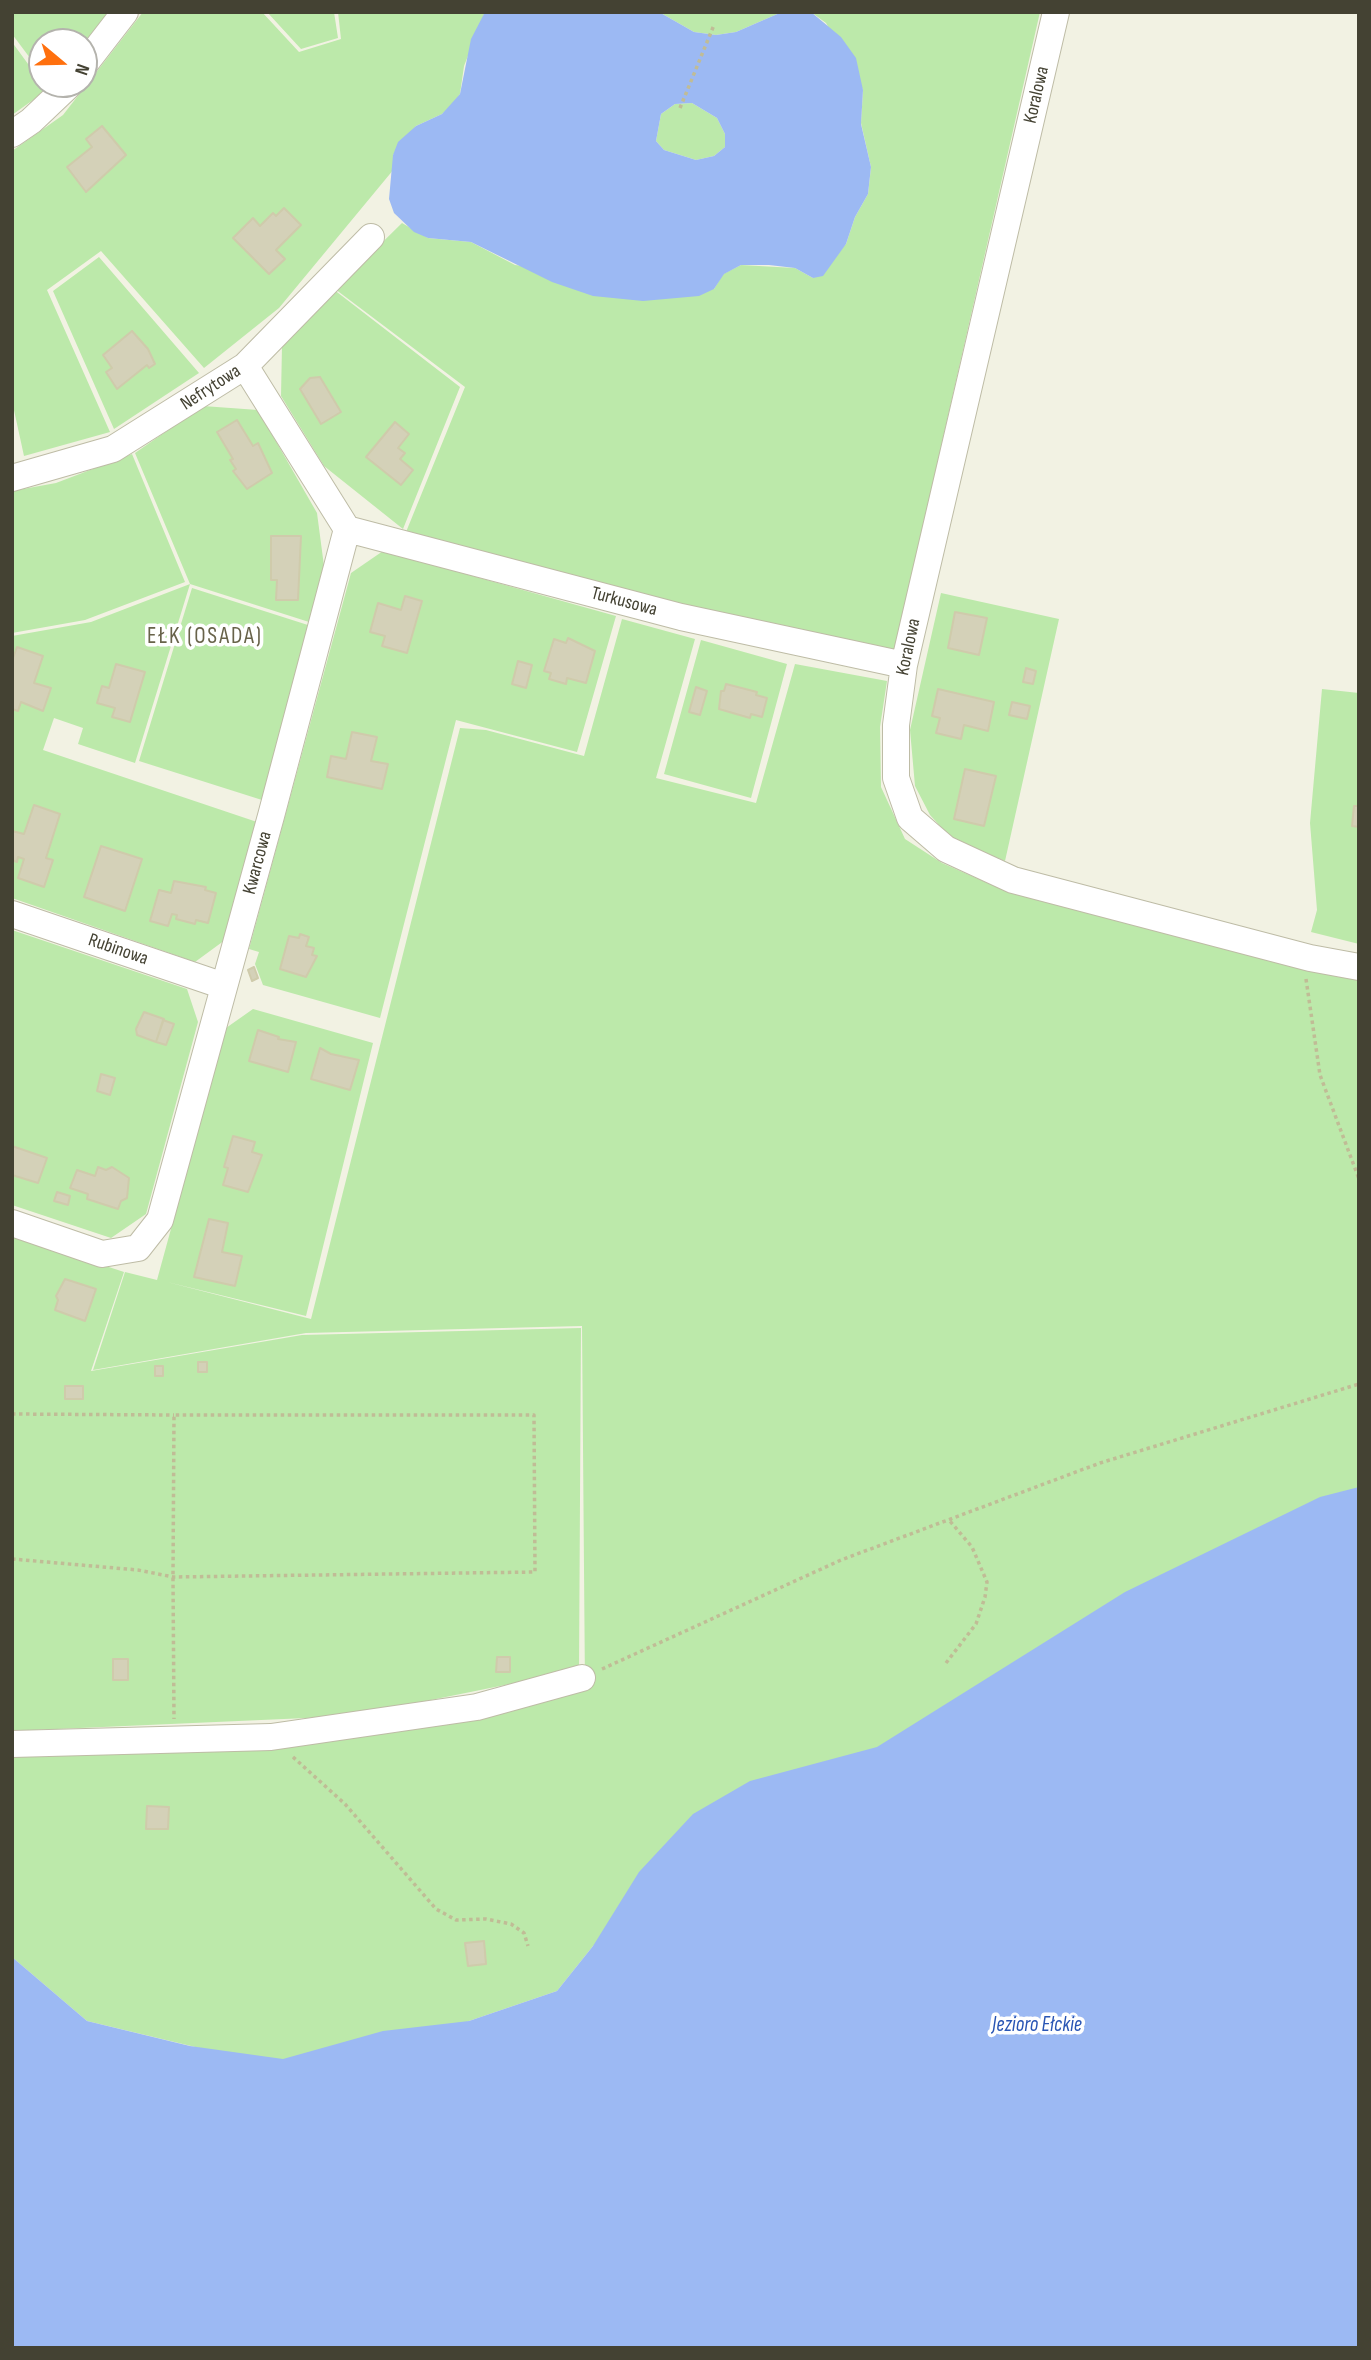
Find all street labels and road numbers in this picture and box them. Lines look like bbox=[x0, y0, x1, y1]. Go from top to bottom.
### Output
street label: Koralowa bbox=[1019, 64, 1055, 126]
street label: Nefrytowa bbox=[177, 360, 245, 416]
street label: Turkusowa bbox=[589, 582, 659, 622]
street label: Koralowa bbox=[892, 616, 926, 678]
street label: Kwarcowa bbox=[239, 829, 277, 897]
street label: Rubinowa bbox=[85, 929, 151, 971]

